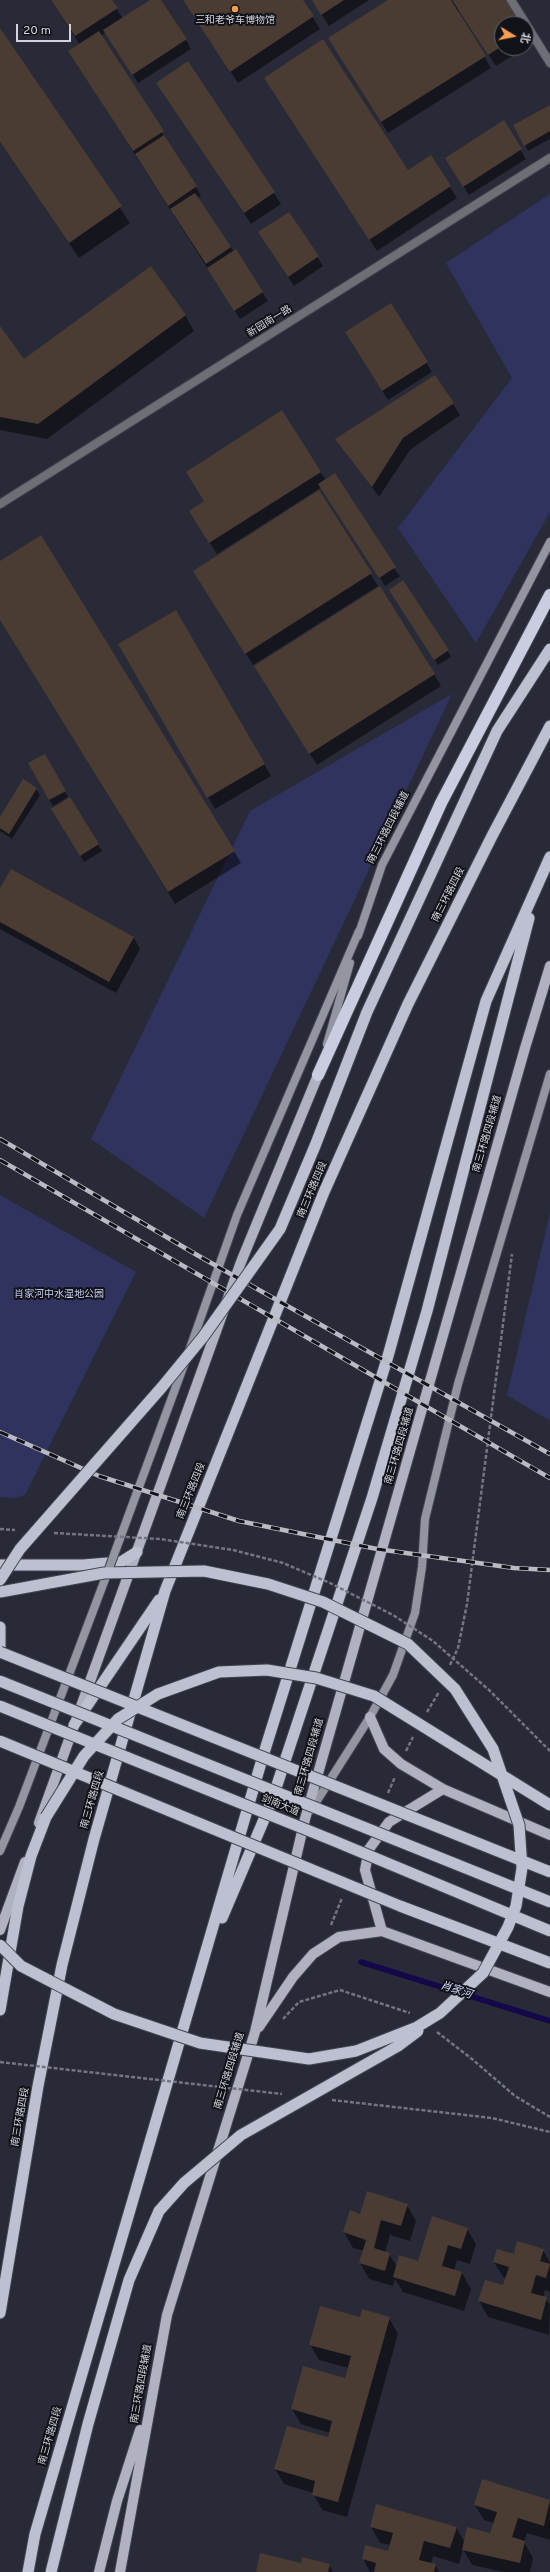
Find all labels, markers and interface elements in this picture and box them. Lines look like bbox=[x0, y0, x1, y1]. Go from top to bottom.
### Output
marker: 三和老爷车博物馆 bbox=[230, 4, 240, 14]
place label: 三和老爷车博物馆 bbox=[195, 15, 275, 27]
scale bar bbox=[18, 16, 73, 42]
north arrow bbox=[494, 16, 534, 56]
text: 20 m bbox=[23, 23, 51, 39]
text: 北 bbox=[517, 31, 533, 45]
street label: 新园南一路 bbox=[246, 304, 294, 340]
street label: 南三环路四段辅道 bbox=[365, 790, 413, 866]
street label: 南三环路四段 bbox=[430, 866, 468, 924]
street label: 南三环路四段辅道 bbox=[471, 1094, 505, 1174]
street label: 南三环路四段 bbox=[296, 1160, 330, 1220]
park label: 肖家河中水湿地公园 bbox=[14, 1289, 104, 1301]
street label: 南三环路四段辅道 bbox=[383, 1406, 417, 1486]
street label: 南三环路四段 bbox=[175, 1461, 209, 1521]
street label: 南三环路四段辅道 bbox=[293, 1717, 327, 1797]
street label: 南三环路四段 bbox=[79, 1770, 107, 1830]
street label: 剑南大道 bbox=[259, 1793, 301, 1819]
water label: 肖家河 bbox=[438, 1980, 474, 2002]
street label: 南三环路四段辅道 bbox=[213, 2031, 247, 2111]
street label: 南三环路四段 bbox=[10, 2086, 32, 2148]
street label: 南三环路四段辅道 bbox=[129, 2344, 155, 2424]
street label: 南三环路四段 bbox=[37, 2406, 65, 2466]

